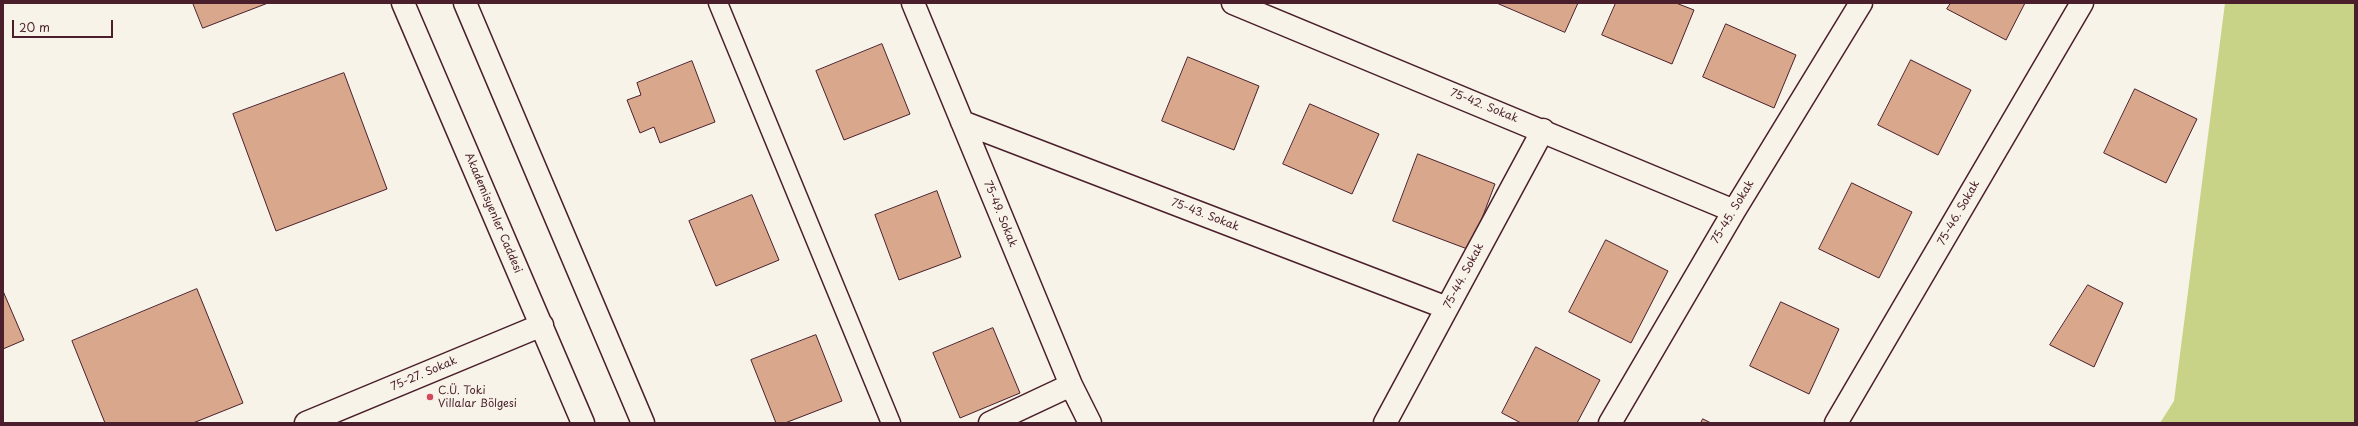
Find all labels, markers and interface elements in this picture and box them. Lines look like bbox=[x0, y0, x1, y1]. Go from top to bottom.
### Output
scale bar bbox=[14, 12, 115, 38]
text: 20 m bbox=[19, 18, 50, 36]
street label: 75-42. Sokak bbox=[1448, 86, 1520, 126]
street label: Akademisyenler Caddesi bbox=[462, 151, 524, 275]
street label: 75-45. Sokak bbox=[1709, 178, 1757, 246]
street label: 75-46. Sokak bbox=[1935, 178, 1983, 248]
street label: 75-49. Sokak bbox=[981, 179, 1019, 249]
street label: 75-43. Sokak bbox=[1169, 196, 1241, 234]
street label: 75-44. Sokak bbox=[1441, 241, 1487, 311]
street label: 75-27. Sokak bbox=[389, 354, 459, 394]
place label: C.Ü. Toki Villalar Bölgesi bbox=[438, 384, 517, 410]
marker: C.Ü. Toki Villalar Bölgesi bbox=[425, 392, 435, 402]

